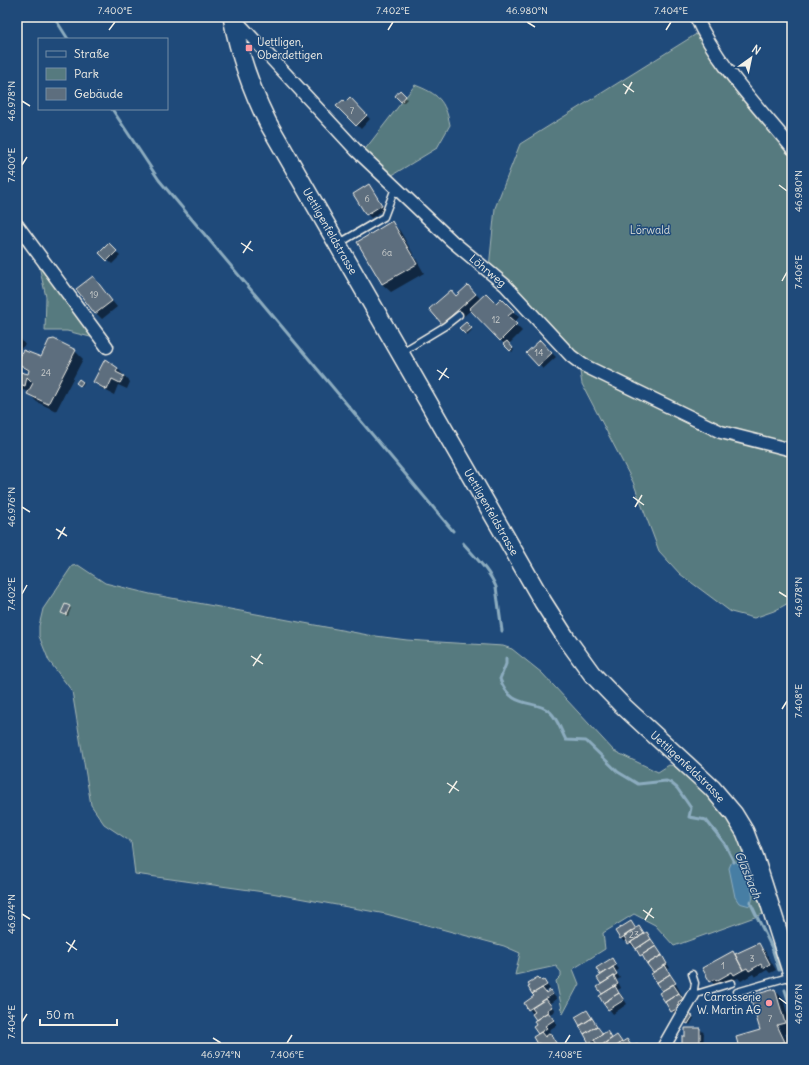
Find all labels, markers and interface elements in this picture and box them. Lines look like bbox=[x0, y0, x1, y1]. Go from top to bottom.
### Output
text: 7.400°E bbox=[98, 4, 133, 17]
text: 7.402°E bbox=[376, 4, 410, 17]
text: 46.980°N bbox=[506, 4, 548, 17]
text: 7.404°E bbox=[654, 4, 688, 17]
place label: Uettligen, Oberdettigen bbox=[257, 35, 323, 62]
legend bbox=[38, 38, 168, 110]
north arrow bbox=[731, 38, 771, 78]
text: N bbox=[749, 42, 763, 58]
marker: Uettligen, Oberdettigen bbox=[244, 43, 254, 53]
text: Straße bbox=[74, 46, 109, 61]
text: Park bbox=[74, 66, 99, 81]
text: 46.978°N bbox=[5, 81, 18, 121]
text: Gebäude bbox=[74, 86, 123, 101]
house number: 7 bbox=[350, 105, 355, 116]
text: 7.400°E bbox=[5, 147, 18, 182]
text: 46.980°N bbox=[792, 170, 805, 212]
street label: Uettligenfeldstrasse bbox=[300, 185, 361, 277]
house number: 6 bbox=[364, 193, 370, 204]
park label: Lörwald bbox=[630, 223, 671, 237]
house number: 6a bbox=[382, 247, 392, 258]
street label: Löhrweg bbox=[467, 251, 509, 290]
text: 7.406°E bbox=[792, 255, 805, 289]
house number: 19 bbox=[90, 289, 98, 300]
house number: 12 bbox=[492, 314, 500, 325]
house number: 14 bbox=[535, 347, 543, 358]
house number: 24 bbox=[41, 367, 51, 378]
street label: Uettligenfeldstrasse bbox=[461, 466, 522, 558]
text: 46.976°N bbox=[5, 487, 18, 527]
text: 7.402°E bbox=[5, 577, 18, 611]
text: 46.978°N bbox=[792, 577, 805, 617]
text: 7.408°E bbox=[792, 684, 805, 718]
street label: Uettligenfeldstrasse bbox=[648, 728, 728, 805]
water label: Glasbach bbox=[732, 849, 766, 902]
text: 46.974°N bbox=[5, 894, 18, 934]
house number: 23 bbox=[629, 929, 639, 940]
house number: 3 bbox=[749, 953, 755, 964]
house number: 1 bbox=[721, 960, 725, 971]
text: 46.976°N bbox=[792, 984, 805, 1024]
place label: Carrosserie W. Martin AG bbox=[697, 990, 761, 1017]
marker: Carrosserie W. Martin AG bbox=[764, 998, 774, 1008]
scale bar bbox=[40, 1001, 117, 1027]
text: 7.404°E bbox=[5, 1005, 18, 1039]
text: 50 m bbox=[46, 1007, 75, 1022]
house number: 7 bbox=[768, 1013, 773, 1024]
text: 46.974°N bbox=[201, 1048, 241, 1061]
text: 7.406°E bbox=[270, 1048, 304, 1061]
text: 7.408°E bbox=[548, 1048, 582, 1061]

